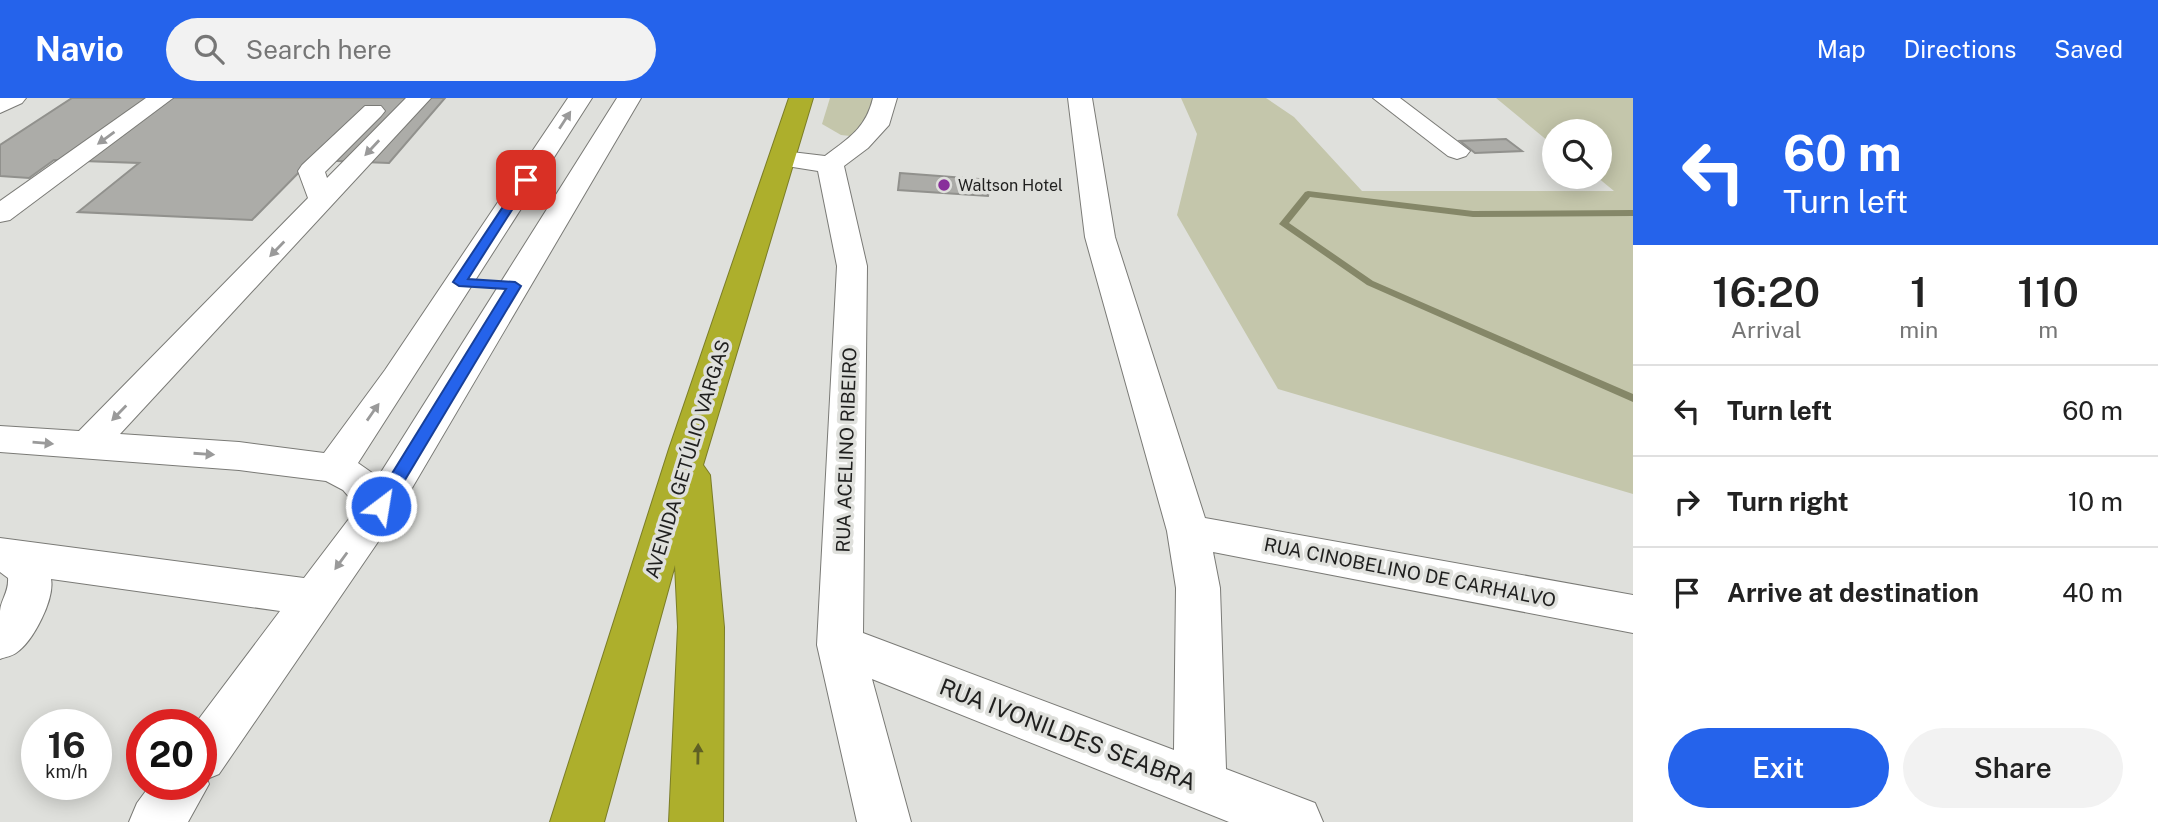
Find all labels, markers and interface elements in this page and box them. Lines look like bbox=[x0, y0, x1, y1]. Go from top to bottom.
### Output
search box bbox=[166, 18, 656, 81]
text: Navio bbox=[35, 30, 124, 68]
icon: search bbox=[190, 30, 228, 68]
text: Search here bbox=[246, 34, 392, 65]
text: Map bbox=[1817, 35, 1866, 63]
text: Directions bbox=[1904, 35, 2016, 63]
text: Saved bbox=[2054, 35, 2123, 63]
one-way arrow bbox=[559, 110, 572, 130]
map controls bbox=[1542, 119, 1612, 189]
button: search bbox=[1542, 119, 1612, 189]
text: 60 m bbox=[1783, 124, 1902, 182]
icon: left bbox=[1668, 126, 1759, 217]
one-way arrow bbox=[96, 131, 115, 145]
one-way arrow bbox=[365, 139, 381, 156]
pin bbox=[496, 150, 556, 210]
icon: arrive bbox=[507, 161, 545, 199]
place label: Waltson Hotel bbox=[958, 176, 1063, 195]
marker: Waltson Hotel bbox=[936, 177, 952, 193]
text: Turn left bbox=[1783, 183, 1908, 220]
one-way arrow bbox=[268, 241, 285, 258]
text: 16:20 bbox=[1712, 267, 1820, 316]
text: 1 bbox=[1910, 267, 1928, 316]
text: 110 bbox=[2017, 267, 2079, 316]
text: Arrival bbox=[1731, 316, 1802, 343]
text: min bbox=[1899, 316, 1938, 343]
text: m bbox=[2038, 316, 2058, 343]
street label: AVENIDA GETÚLIO VARGAS bbox=[640, 337, 734, 581]
street label: RUA ACELINO RIBEIRO bbox=[831, 347, 861, 553]
icon: left bbox=[1668, 392, 1706, 430]
text: Turn left bbox=[1727, 395, 1832, 426]
text: 60 m bbox=[2062, 395, 2123, 426]
one-way arrow bbox=[366, 403, 380, 421]
one-way arrow bbox=[111, 404, 127, 421]
one-way arrow bbox=[33, 437, 55, 448]
one-way arrow bbox=[193, 449, 215, 460]
position arrow bbox=[344, 469, 418, 543]
icon: right bbox=[1668, 483, 1706, 521]
text: Turn right bbox=[1727, 486, 1849, 517]
text: 10 m bbox=[2068, 486, 2123, 517]
street label: RUA CINOBELINO DE CARHALVO bbox=[1262, 533, 1558, 611]
one-way arrow bbox=[335, 552, 349, 570]
icon: arrive bbox=[1668, 574, 1706, 612]
text: Arrive at destination bbox=[1727, 577, 1979, 608]
text: 40 m bbox=[2062, 577, 2123, 608]
street label: RUA IVONILDES SEABRA bbox=[936, 673, 1200, 795]
speed limit sign: 20 bbox=[126, 709, 217, 800]
text: 16 bbox=[47, 725, 86, 766]
button: Exit bbox=[1668, 728, 1889, 808]
button: Share bbox=[1903, 728, 2123, 808]
one-way arrow bbox=[692, 743, 703, 765]
text: km/h bbox=[45, 761, 88, 782]

